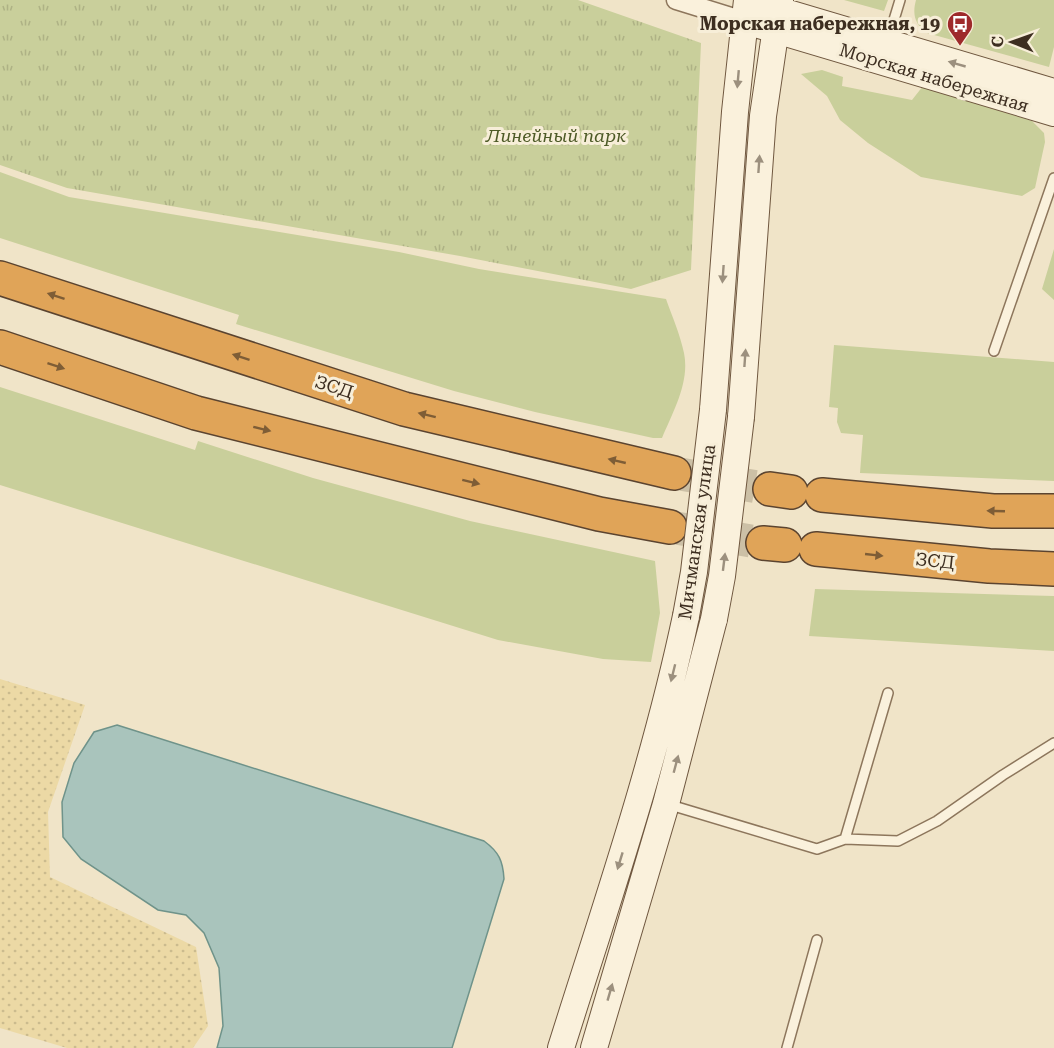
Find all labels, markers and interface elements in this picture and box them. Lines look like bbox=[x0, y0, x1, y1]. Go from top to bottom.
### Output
bus stop icon: Морская набережная, 19 bbox=[945, 9, 975, 47]
north arrow bbox=[982, 12, 1042, 72]
place label: Морская набережная, 19 bbox=[700, 13, 940, 34]
text: С bbox=[988, 36, 1007, 48]
street label: Морская набережная bbox=[837, 39, 1032, 116]
one-way arrow bbox=[948, 58, 967, 68]
one-way arrow bbox=[733, 70, 743, 89]
park label: Линейный парк bbox=[485, 125, 626, 146]
one-way arrow bbox=[755, 154, 764, 173]
one-way arrow bbox=[719, 264, 728, 283]
one-way arrow bbox=[47, 291, 65, 301]
one-way arrow bbox=[740, 349, 750, 368]
one-way arrow bbox=[232, 351, 250, 361]
one-way arrow bbox=[47, 362, 65, 371]
street label: ЗСД bbox=[312, 370, 356, 403]
one-way arrow bbox=[418, 409, 436, 419]
one-way arrow bbox=[253, 425, 271, 435]
street label: Мичманская улица bbox=[674, 443, 719, 621]
one-way arrow bbox=[607, 455, 626, 465]
one-way arrow bbox=[462, 478, 480, 488]
one-way arrow bbox=[986, 506, 1005, 516]
street label: ЗСД bbox=[914, 548, 956, 573]
one-way arrow bbox=[865, 550, 884, 560]
one-way arrow bbox=[719, 552, 729, 571]
one-way arrow bbox=[667, 664, 677, 683]
one-way arrow bbox=[672, 755, 681, 773]
one-way arrow bbox=[614, 852, 624, 870]
one-way arrow bbox=[606, 983, 615, 1001]

